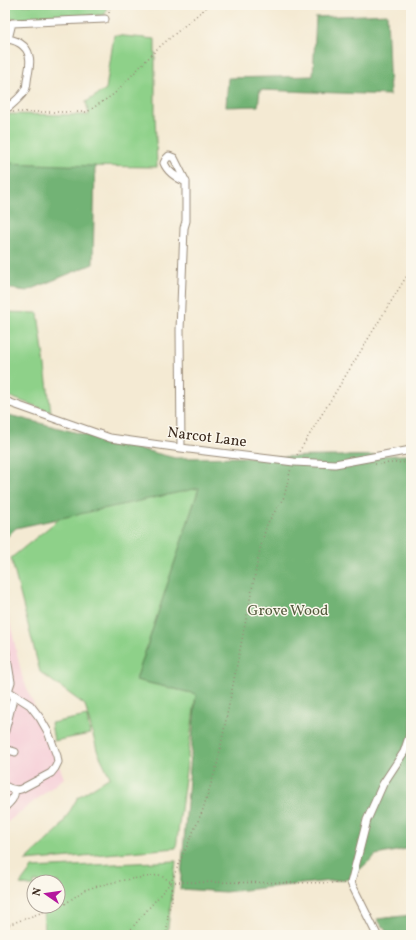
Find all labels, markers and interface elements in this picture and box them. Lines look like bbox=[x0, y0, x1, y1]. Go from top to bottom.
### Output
street label: Narcot Lane bbox=[166, 423, 248, 453]
park label: Grove Wood bbox=[248, 601, 328, 622]
north arrow bbox=[26, 874, 66, 914]
text: N bbox=[30, 887, 46, 898]

